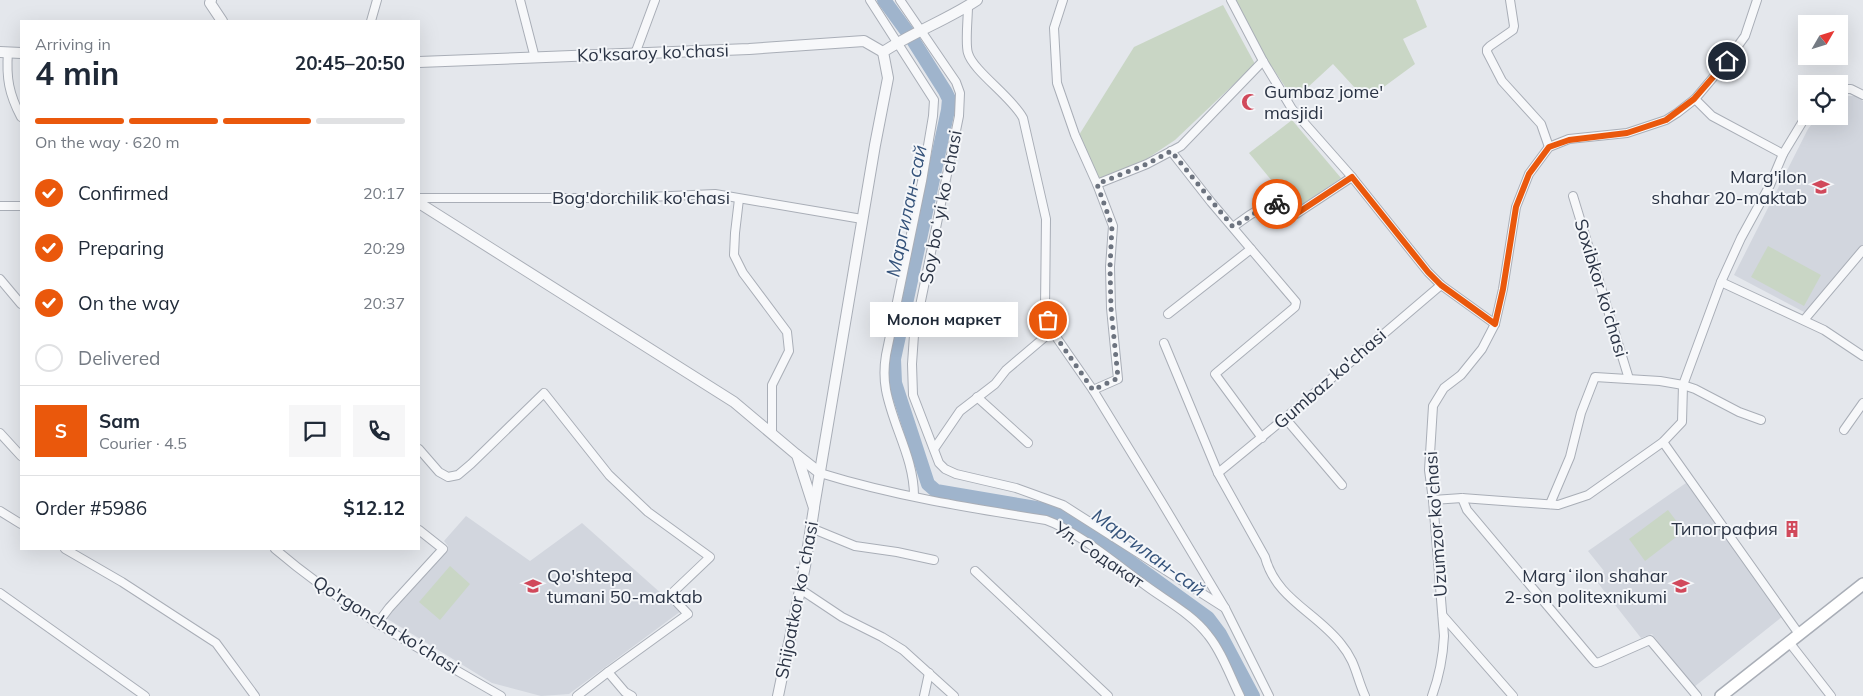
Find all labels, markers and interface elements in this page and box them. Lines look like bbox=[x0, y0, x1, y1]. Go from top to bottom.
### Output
north arrow bbox=[1798, 15, 1848, 65]
map controls bbox=[1798, 15, 1848, 125]
text: Arriving in bbox=[35, 34, 111, 54]
street label: Ko'ksaroy ko'chasi bbox=[577, 38, 729, 67]
pin bbox=[1706, 40, 1748, 82]
icon: home bbox=[1713, 47, 1741, 75]
text: 20:45–20:50 bbox=[295, 51, 405, 75]
text: 4 min bbox=[35, 53, 119, 93]
button: locate bbox=[1798, 75, 1848, 125]
place label: Gumbaz jome' masjidi bbox=[1264, 80, 1383, 124]
mosque icon: Gumbaz jome' masjidi bbox=[1240, 92, 1260, 112]
street label: Soy boʻyi koʻchasi bbox=[914, 128, 967, 286]
text: On the way · 620 m bbox=[35, 132, 180, 152]
water label: Маргилан-сай bbox=[880, 143, 932, 279]
place label: Marg'ilon shahar 20-maktab bbox=[1651, 165, 1807, 209]
school or university icon: Marg'ilon shahar 20-maktab bbox=[1811, 177, 1831, 197]
icon: check bbox=[35, 179, 63, 207]
courier bbox=[1252, 179, 1302, 229]
text: Confirmed bbox=[78, 181, 169, 205]
text: 20:17 bbox=[363, 183, 405, 203]
street label: Bog'dorchilik ko'chasi bbox=[552, 186, 730, 209]
icon: bike bbox=[1263, 190, 1291, 218]
street label: Soxibkor ko'chasi bbox=[1570, 216, 1633, 360]
icon: check bbox=[35, 234, 63, 262]
text: Preparing bbox=[78, 236, 164, 260]
text: 20:29 bbox=[363, 238, 405, 258]
icon: check bbox=[35, 289, 63, 317]
text: On the way bbox=[78, 291, 180, 315]
text: 20:37 bbox=[363, 293, 405, 313]
pin bbox=[1027, 299, 1069, 341]
callout: Молон маркет bbox=[870, 302, 1018, 338]
icon: bag bbox=[1034, 306, 1062, 334]
text: Молон маркет bbox=[887, 309, 1001, 329]
street label: Gumbaz ko'chasi bbox=[1269, 323, 1391, 434]
text: Delivered bbox=[78, 346, 160, 370]
button: chat bbox=[289, 405, 341, 457]
button: phone bbox=[353, 405, 405, 457]
text: Sam bbox=[99, 409, 140, 433]
text: S bbox=[55, 419, 67, 443]
text: Courier · 4.5 bbox=[99, 433, 187, 453]
street label: Uzumzor ko'chasi bbox=[1419, 450, 1452, 598]
text: Order #5986 bbox=[35, 496, 147, 520]
text: $12.12 bbox=[343, 496, 405, 520]
water label: Маргилан-сай bbox=[1088, 503, 1210, 601]
street label: Ул. Содакат bbox=[1049, 516, 1149, 593]
place label: Типография bbox=[1671, 517, 1778, 540]
street label: Shijoatkor koʻchasi bbox=[770, 519, 823, 681]
building icon: Типография bbox=[1782, 519, 1802, 539]
place label: Qo'shtepa tumani 50-maktab bbox=[547, 564, 703, 608]
place label: Margʻilon shahar 2-son politexnikumi bbox=[1504, 564, 1667, 608]
street label: Qo'rgoncha ko'chasi bbox=[309, 570, 464, 679]
school or university icon: Qo'shtepa tumani 50-maktab bbox=[523, 576, 543, 596]
school or university icon: Margʻilon shahar 2-son politexnikumi bbox=[1671, 576, 1691, 596]

